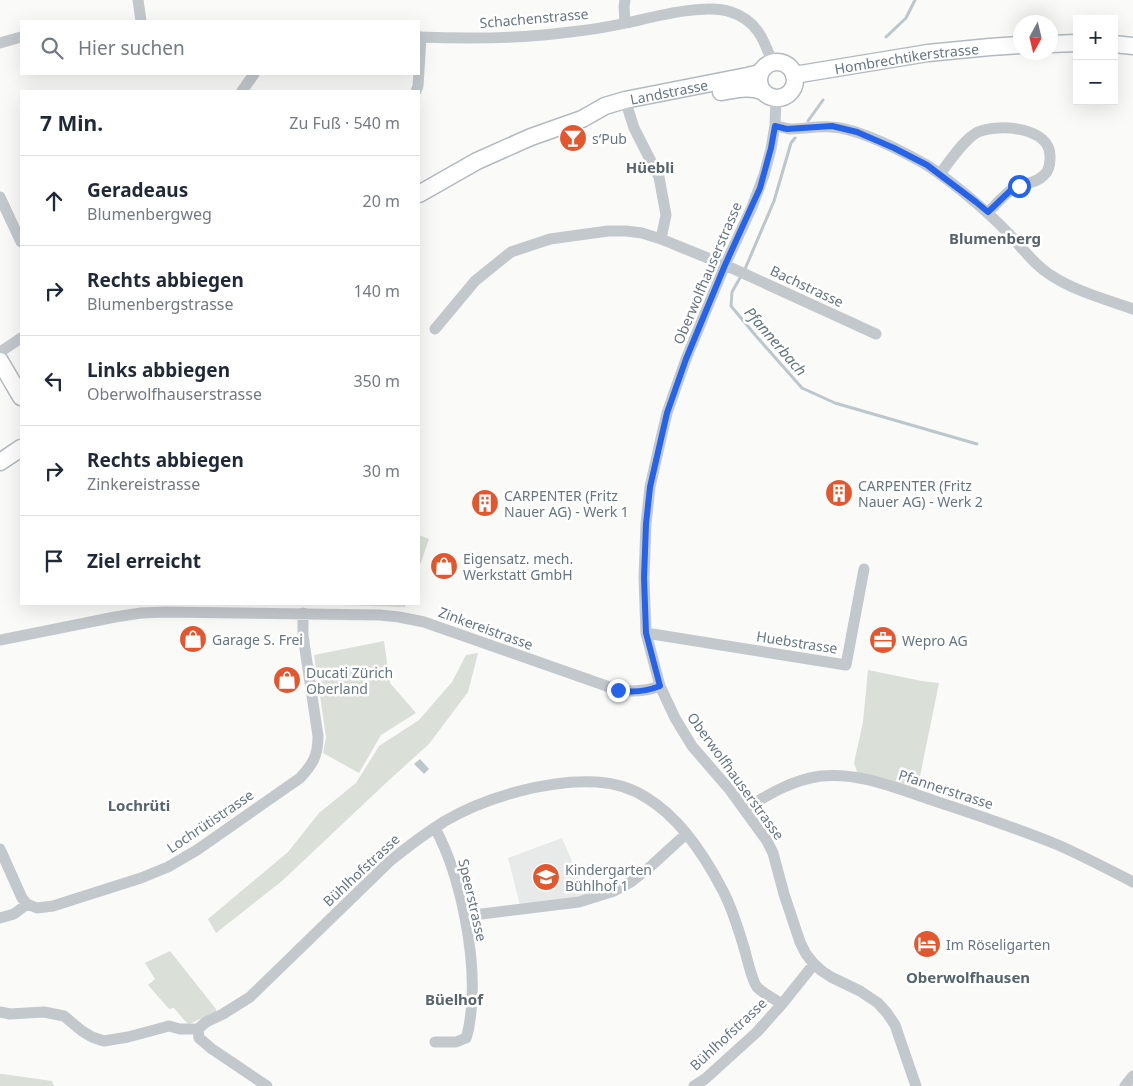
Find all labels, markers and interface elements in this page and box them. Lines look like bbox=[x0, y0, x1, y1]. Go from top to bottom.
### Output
street label: Schachenstrasse bbox=[479, 4, 589, 32]
north arrow bbox=[1013, 15, 1058, 60]
map controls bbox=[1073, 15, 1118, 105]
button: + bbox=[1073, 15, 1118, 60]
search box bbox=[20, 20, 420, 75]
icon: search bbox=[38, 34, 66, 62]
text: Hier suchen bbox=[78, 35, 185, 61]
street label: Hombrechtikerstrasse bbox=[833, 39, 980, 78]
button: − bbox=[1073, 60, 1118, 105]
street label: Landstrasse bbox=[628, 74, 710, 108]
text: 7 Min. bbox=[40, 109, 103, 137]
text: Zu Fuß · 540 m bbox=[289, 112, 400, 134]
bar icon: s‘Pub bbox=[558, 123, 588, 153]
place label: s‘Pub bbox=[592, 129, 627, 148]
district label: Hüebli bbox=[626, 157, 674, 177]
route start bbox=[1008, 175, 1031, 198]
text: Geradeaus bbox=[87, 177, 188, 203]
icon: ahead bbox=[40, 187, 68, 215]
text: 20 m bbox=[363, 190, 400, 212]
street label: Oberwolfhauserstrasse bbox=[668, 199, 746, 347]
text: Blumenbergweg bbox=[87, 203, 212, 225]
district label: Blumenberg bbox=[949, 228, 1041, 248]
street label: Bachstrasse bbox=[767, 261, 847, 311]
text: Rechts abbiegen bbox=[87, 267, 244, 293]
icon: right bbox=[40, 277, 68, 305]
text: 140 m bbox=[353, 280, 400, 302]
text: Blumenbergstrasse bbox=[87, 293, 234, 315]
water label: Pfannerbach bbox=[740, 302, 812, 380]
text: Links abbiegen bbox=[87, 357, 230, 383]
icon: left bbox=[40, 367, 68, 395]
text: 350 m bbox=[353, 370, 400, 392]
text: Oberwolfhauserstrasse bbox=[87, 383, 262, 405]
text: Rechts abbiegen bbox=[87, 447, 244, 473]
icon: right bbox=[40, 457, 68, 485]
text: 30 m bbox=[363, 460, 400, 482]
text: Zinkereistrasse bbox=[87, 473, 200, 495]
place label: CARPENTER (Fritz Nauer AG) - Werk 2 bbox=[858, 476, 983, 511]
building icon: CARPENTER (Fritz Nauer AG) - Werk 2 bbox=[824, 478, 854, 508]
place label: CARPENTER (Fritz Nauer AG) - Werk 1 bbox=[504, 486, 629, 521]
building icon: CARPENTER (Fritz Nauer AG) - Werk 1 bbox=[470, 488, 500, 518]
icon: arrive bbox=[40, 547, 68, 575]
text: Ziel erreicht bbox=[87, 548, 201, 574]
place label: Eigensatz. mech. Werkstatt GmbH bbox=[463, 549, 573, 584]
shop icon: Eigensatz. mech. Werkstatt GmbH bbox=[429, 551, 459, 581]
street label: Zinkereistrasse bbox=[436, 602, 536, 654]
shop icon: Garage S. Frei bbox=[178, 624, 208, 654]
office icon: Wepro AG bbox=[868, 625, 898, 655]
street label: Huebstrasse bbox=[755, 626, 839, 658]
place label: Garage S. Frei bbox=[212, 630, 303, 649]
place label: Wepro AG bbox=[902, 631, 968, 650]
place label: Ducati Zürich Oberland bbox=[306, 663, 393, 698]
shop icon: Ducati Zürich Oberland bbox=[272, 665, 302, 695]
route end bbox=[607, 679, 630, 702]
street label: Oberwolfhauserstrasse bbox=[683, 708, 789, 844]
street label: Pfannerstrasse bbox=[896, 765, 996, 813]
street label: Lochrütistrasse bbox=[163, 785, 257, 857]
district label: Lochrüti bbox=[108, 795, 170, 815]
street label: Bühlhofstrasse bbox=[319, 829, 404, 910]
street label: Speerstrasse bbox=[454, 857, 492, 943]
place label: Kindergarten Bühlhof 1 bbox=[565, 860, 652, 895]
school or university icon: Kindergarten Bühlhof 1 bbox=[531, 862, 561, 892]
hotel icon: Im Röseligarten bbox=[912, 929, 942, 959]
place label: Im Röseligarten bbox=[946, 935, 1050, 954]
district label: Oberwolfhausen bbox=[906, 967, 1030, 987]
district label: Büelhof bbox=[425, 989, 484, 1009]
street label: Bühlhofstrasse bbox=[686, 993, 771, 1074]

